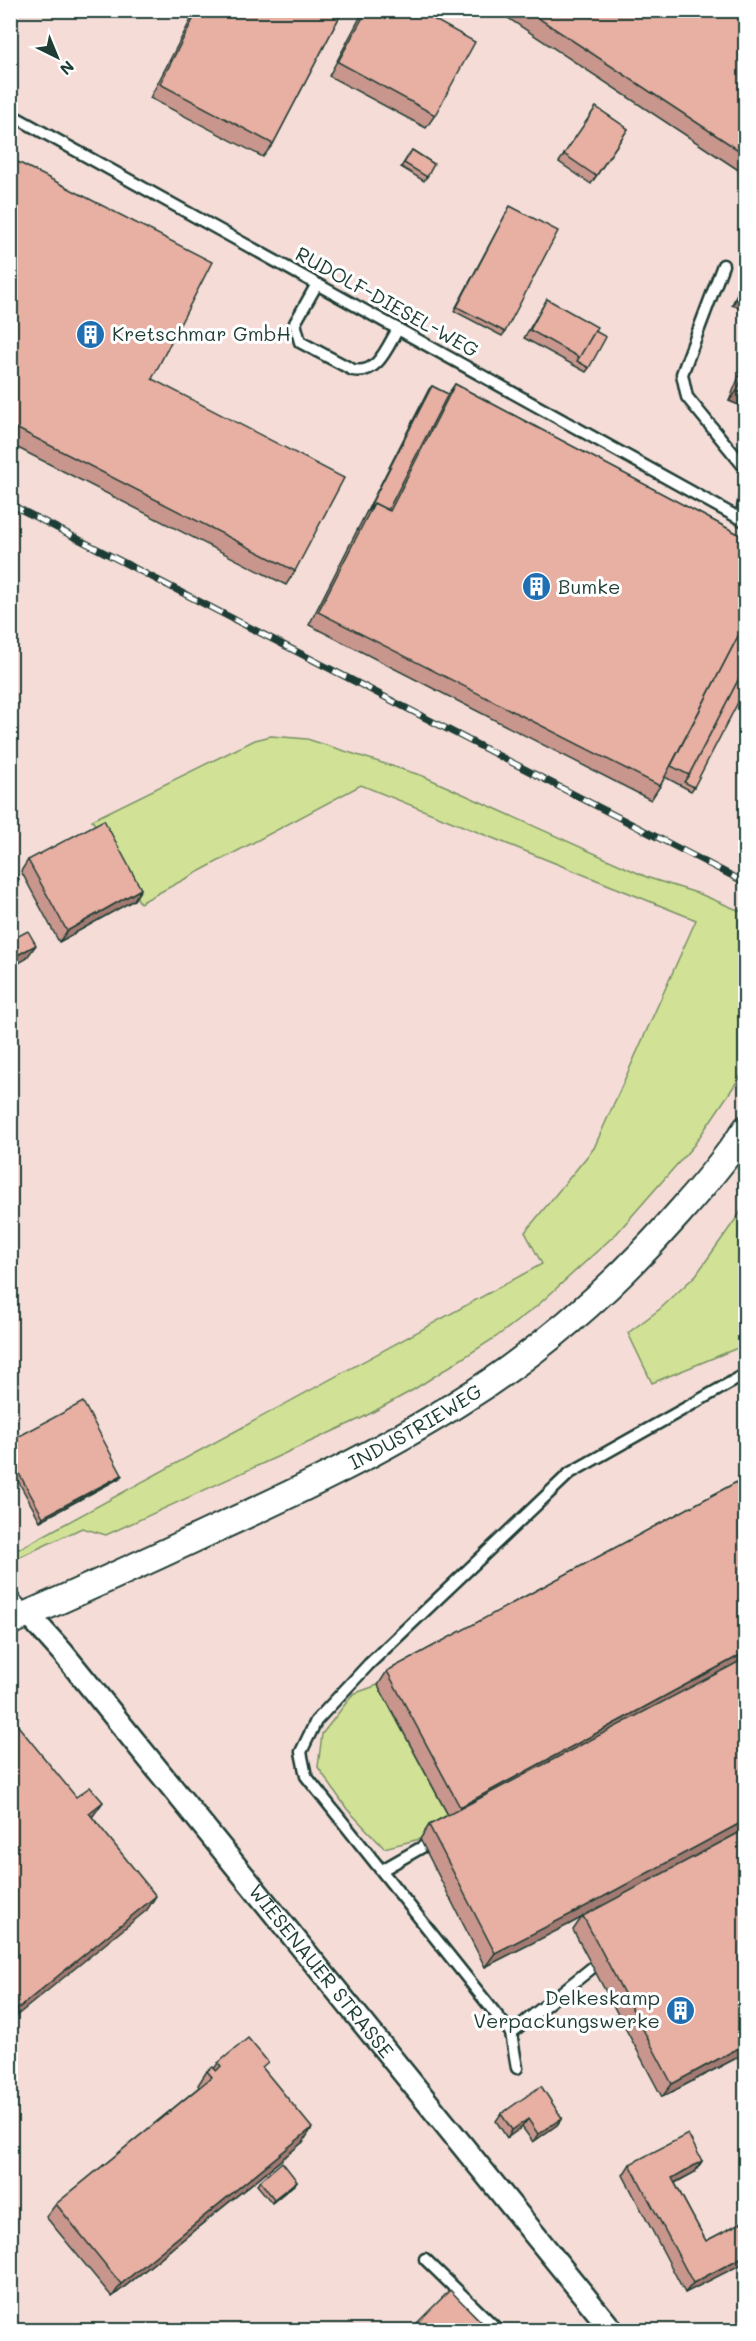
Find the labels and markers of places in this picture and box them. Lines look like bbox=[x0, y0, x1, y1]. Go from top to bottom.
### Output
building icon: Kretschmar GmbH bbox=[75, 318, 107, 350]
place label: Kretschmar GmbH bbox=[112, 320, 291, 346]
building icon: Bumke bbox=[521, 571, 553, 603]
place label: Bumke bbox=[558, 573, 620, 599]
place label: Delkeskamp Verpackungswerke bbox=[473, 1984, 660, 2033]
building icon: Delkeskamp Verpackungswerke bbox=[665, 1994, 697, 2026]

